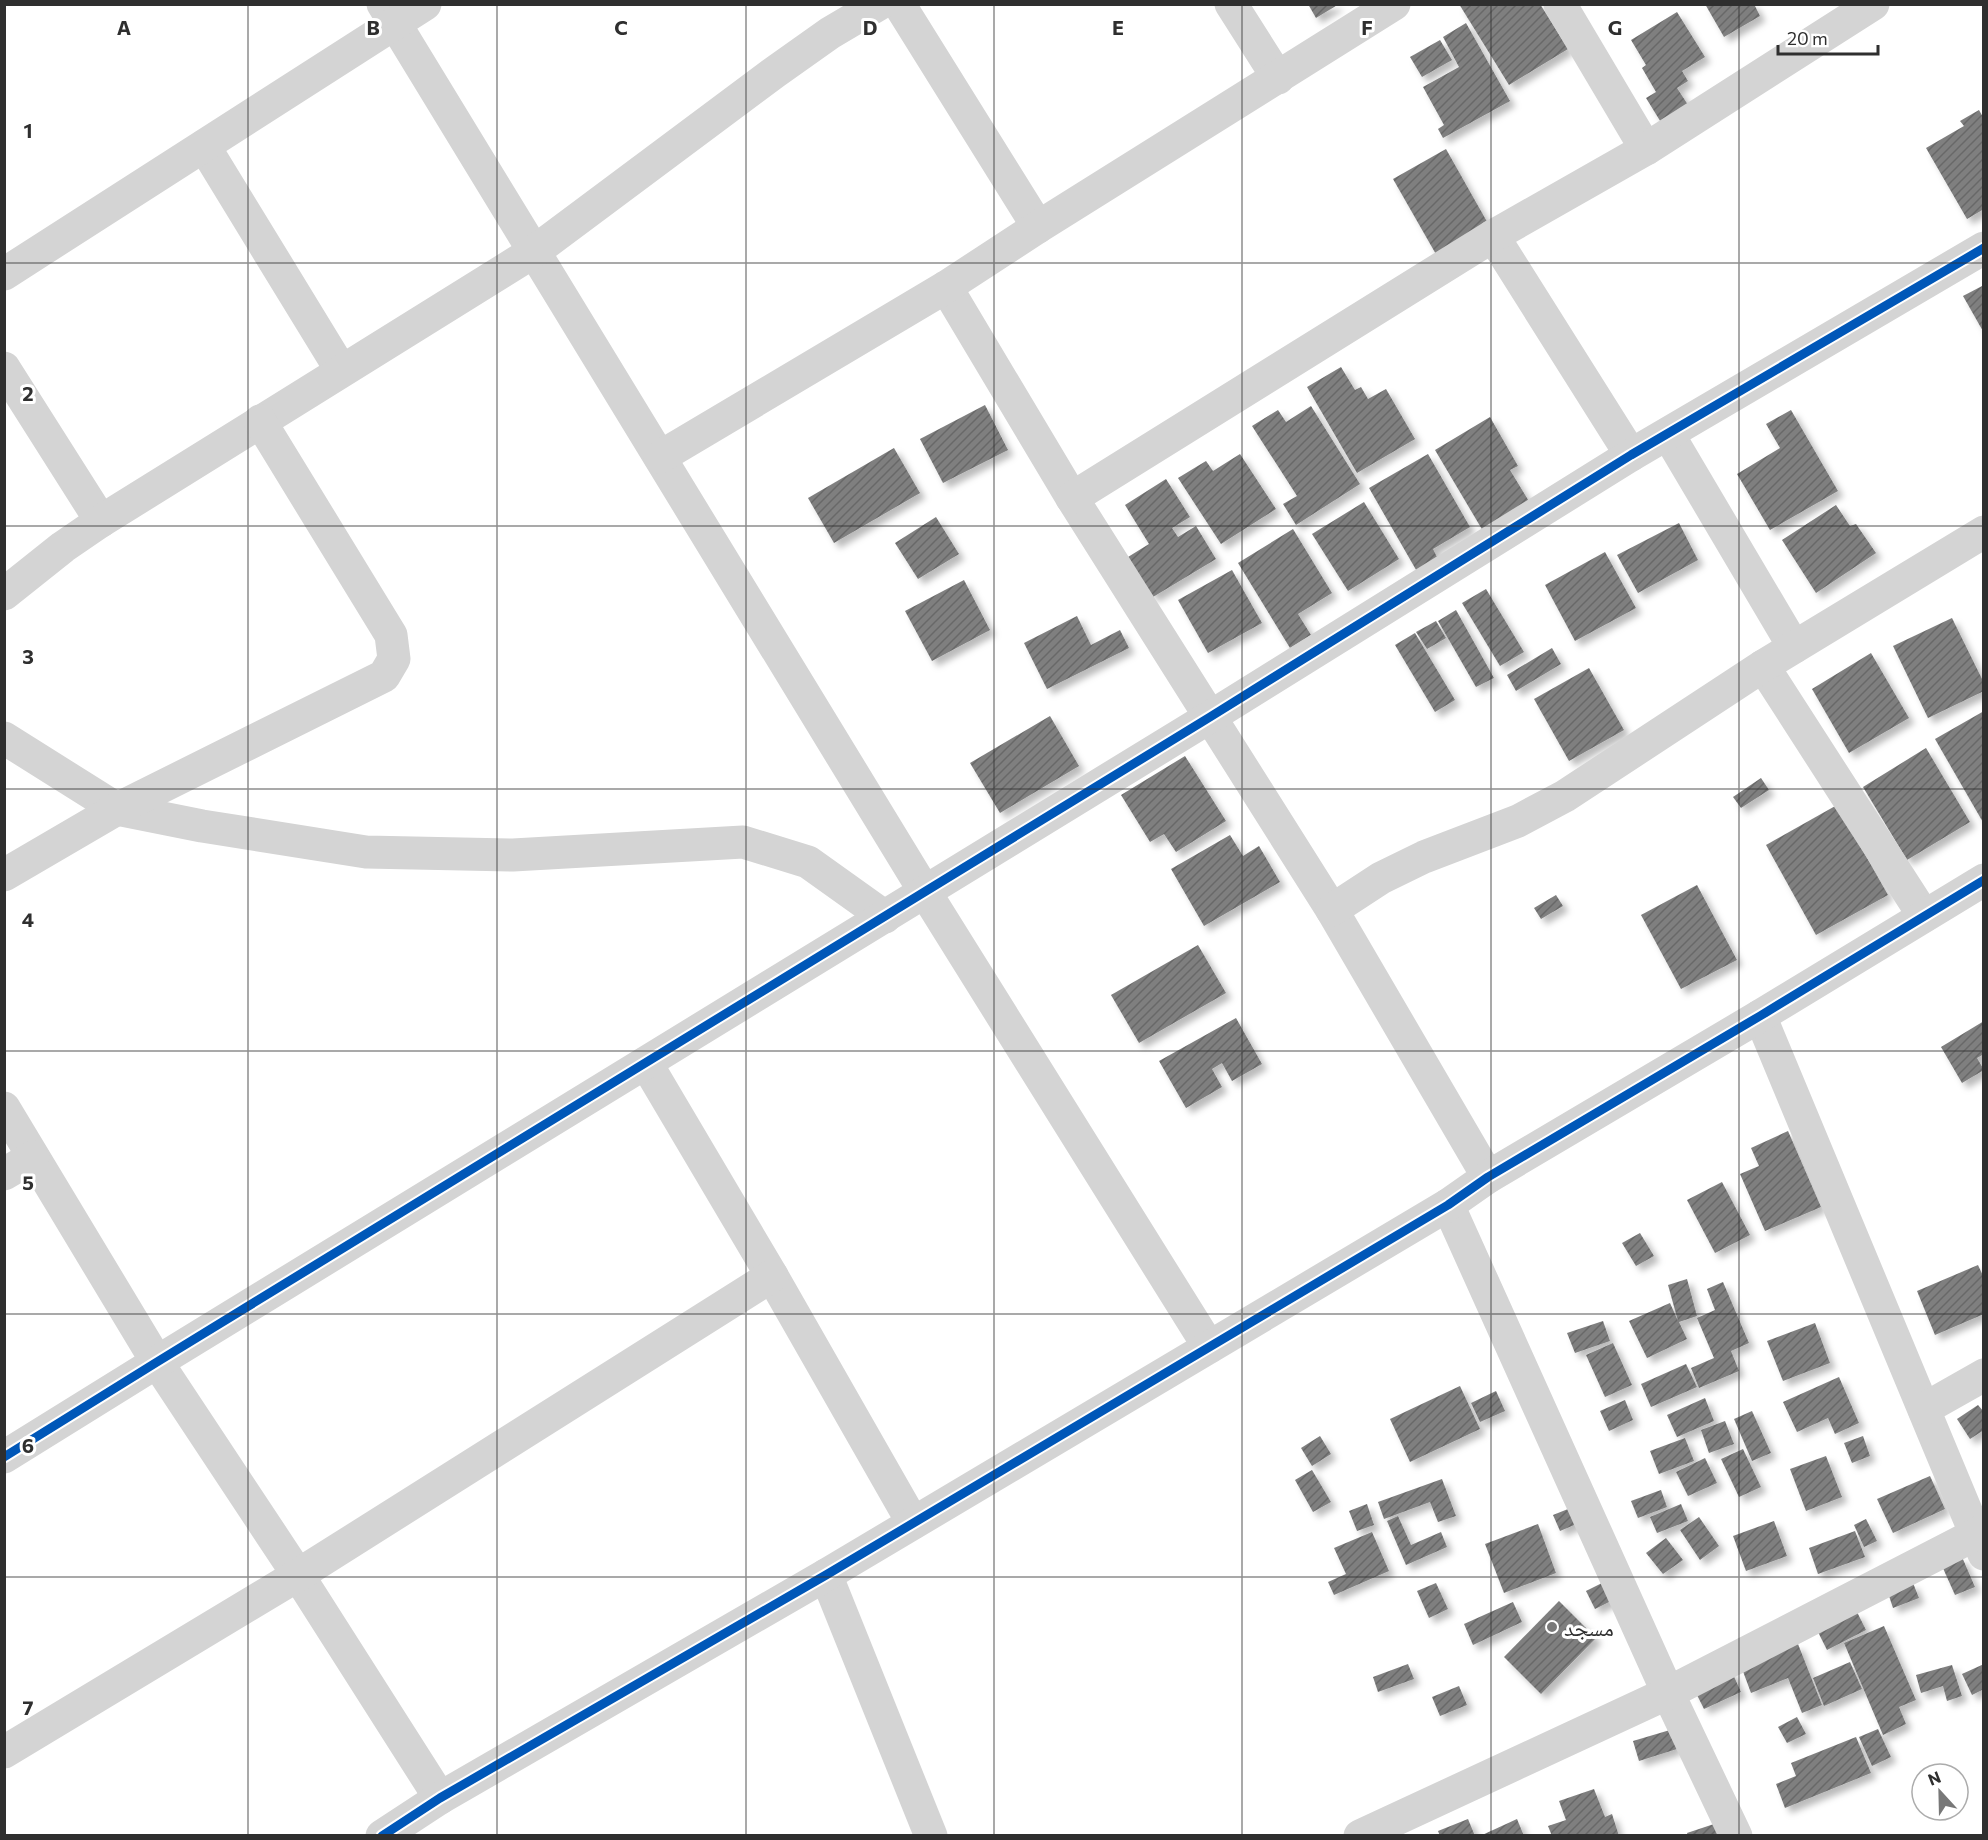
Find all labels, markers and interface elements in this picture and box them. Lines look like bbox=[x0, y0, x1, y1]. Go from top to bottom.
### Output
text: A bbox=[117, 15, 131, 39]
text: B bbox=[366, 15, 380, 39]
text: C bbox=[614, 15, 628, 39]
text: D bbox=[863, 15, 877, 39]
text: E bbox=[1112, 15, 1124, 39]
text: F bbox=[1361, 15, 1373, 39]
text: G bbox=[1608, 15, 1622, 39]
scale bar bbox=[1778, 18, 1878, 56]
text: 20 m bbox=[1787, 27, 1828, 49]
text: 1 bbox=[23, 118, 33, 142]
text: 2 bbox=[22, 381, 34, 405]
text: 3 bbox=[22, 644, 34, 668]
text: 4 bbox=[22, 907, 34, 931]
text: 5 bbox=[22, 1170, 34, 1194]
text: 6 bbox=[22, 1433, 34, 1457]
place label: مسجد bbox=[1564, 1614, 1614, 1641]
marker: مسجد bbox=[1545, 1620, 1559, 1634]
text: 7 bbox=[23, 1695, 34, 1719]
north arrow bbox=[1910, 1762, 1970, 1822]
text: N bbox=[1925, 1767, 1943, 1789]

